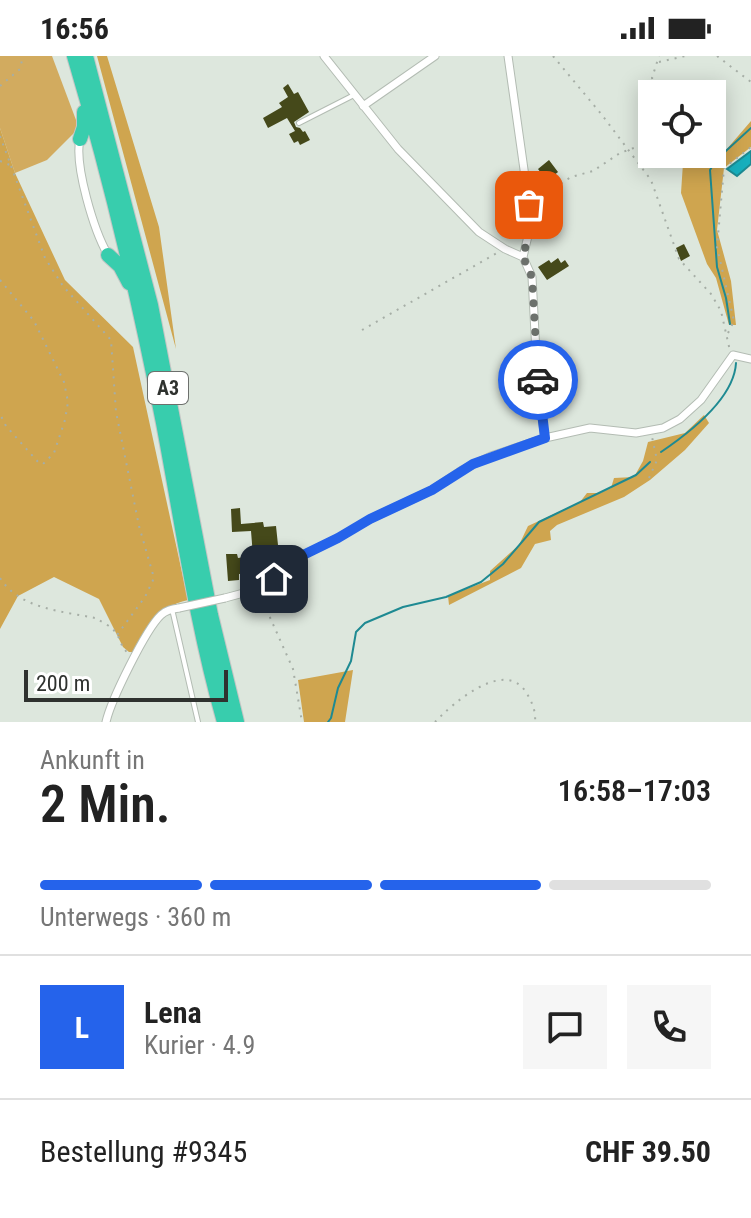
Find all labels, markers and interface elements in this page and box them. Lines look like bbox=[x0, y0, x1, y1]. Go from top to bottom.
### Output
text: 16:56 bbox=[40, 11, 109, 46]
map controls bbox=[638, 80, 726, 168]
button: locate bbox=[638, 80, 726, 168]
pin bbox=[495, 171, 563, 239]
icon: bag bbox=[507, 183, 551, 227]
courier bbox=[498, 340, 578, 420]
icon: car bbox=[516, 358, 560, 402]
road number: A3 bbox=[148, 372, 188, 404]
pin bbox=[240, 545, 308, 613]
icon: home bbox=[252, 557, 296, 601]
scale bar bbox=[24, 666, 228, 702]
text: 200 m bbox=[36, 671, 90, 696]
text: Ankunft in bbox=[40, 745, 145, 775]
text: 16:58–17:03 bbox=[558, 773, 711, 808]
text: 2 Min. bbox=[40, 774, 171, 835]
text: Unterwegs · 360 m bbox=[40, 902, 231, 932]
button: chat bbox=[523, 985, 607, 1069]
button: phone bbox=[627, 985, 711, 1069]
text: Lena bbox=[144, 995, 202, 1030]
text: L bbox=[75, 1010, 89, 1045]
text: Kurier · 4.9 bbox=[144, 1030, 255, 1060]
text: Bestellung #9345 bbox=[40, 1134, 247, 1169]
text: CHF 39.50 bbox=[585, 1134, 711, 1169]

